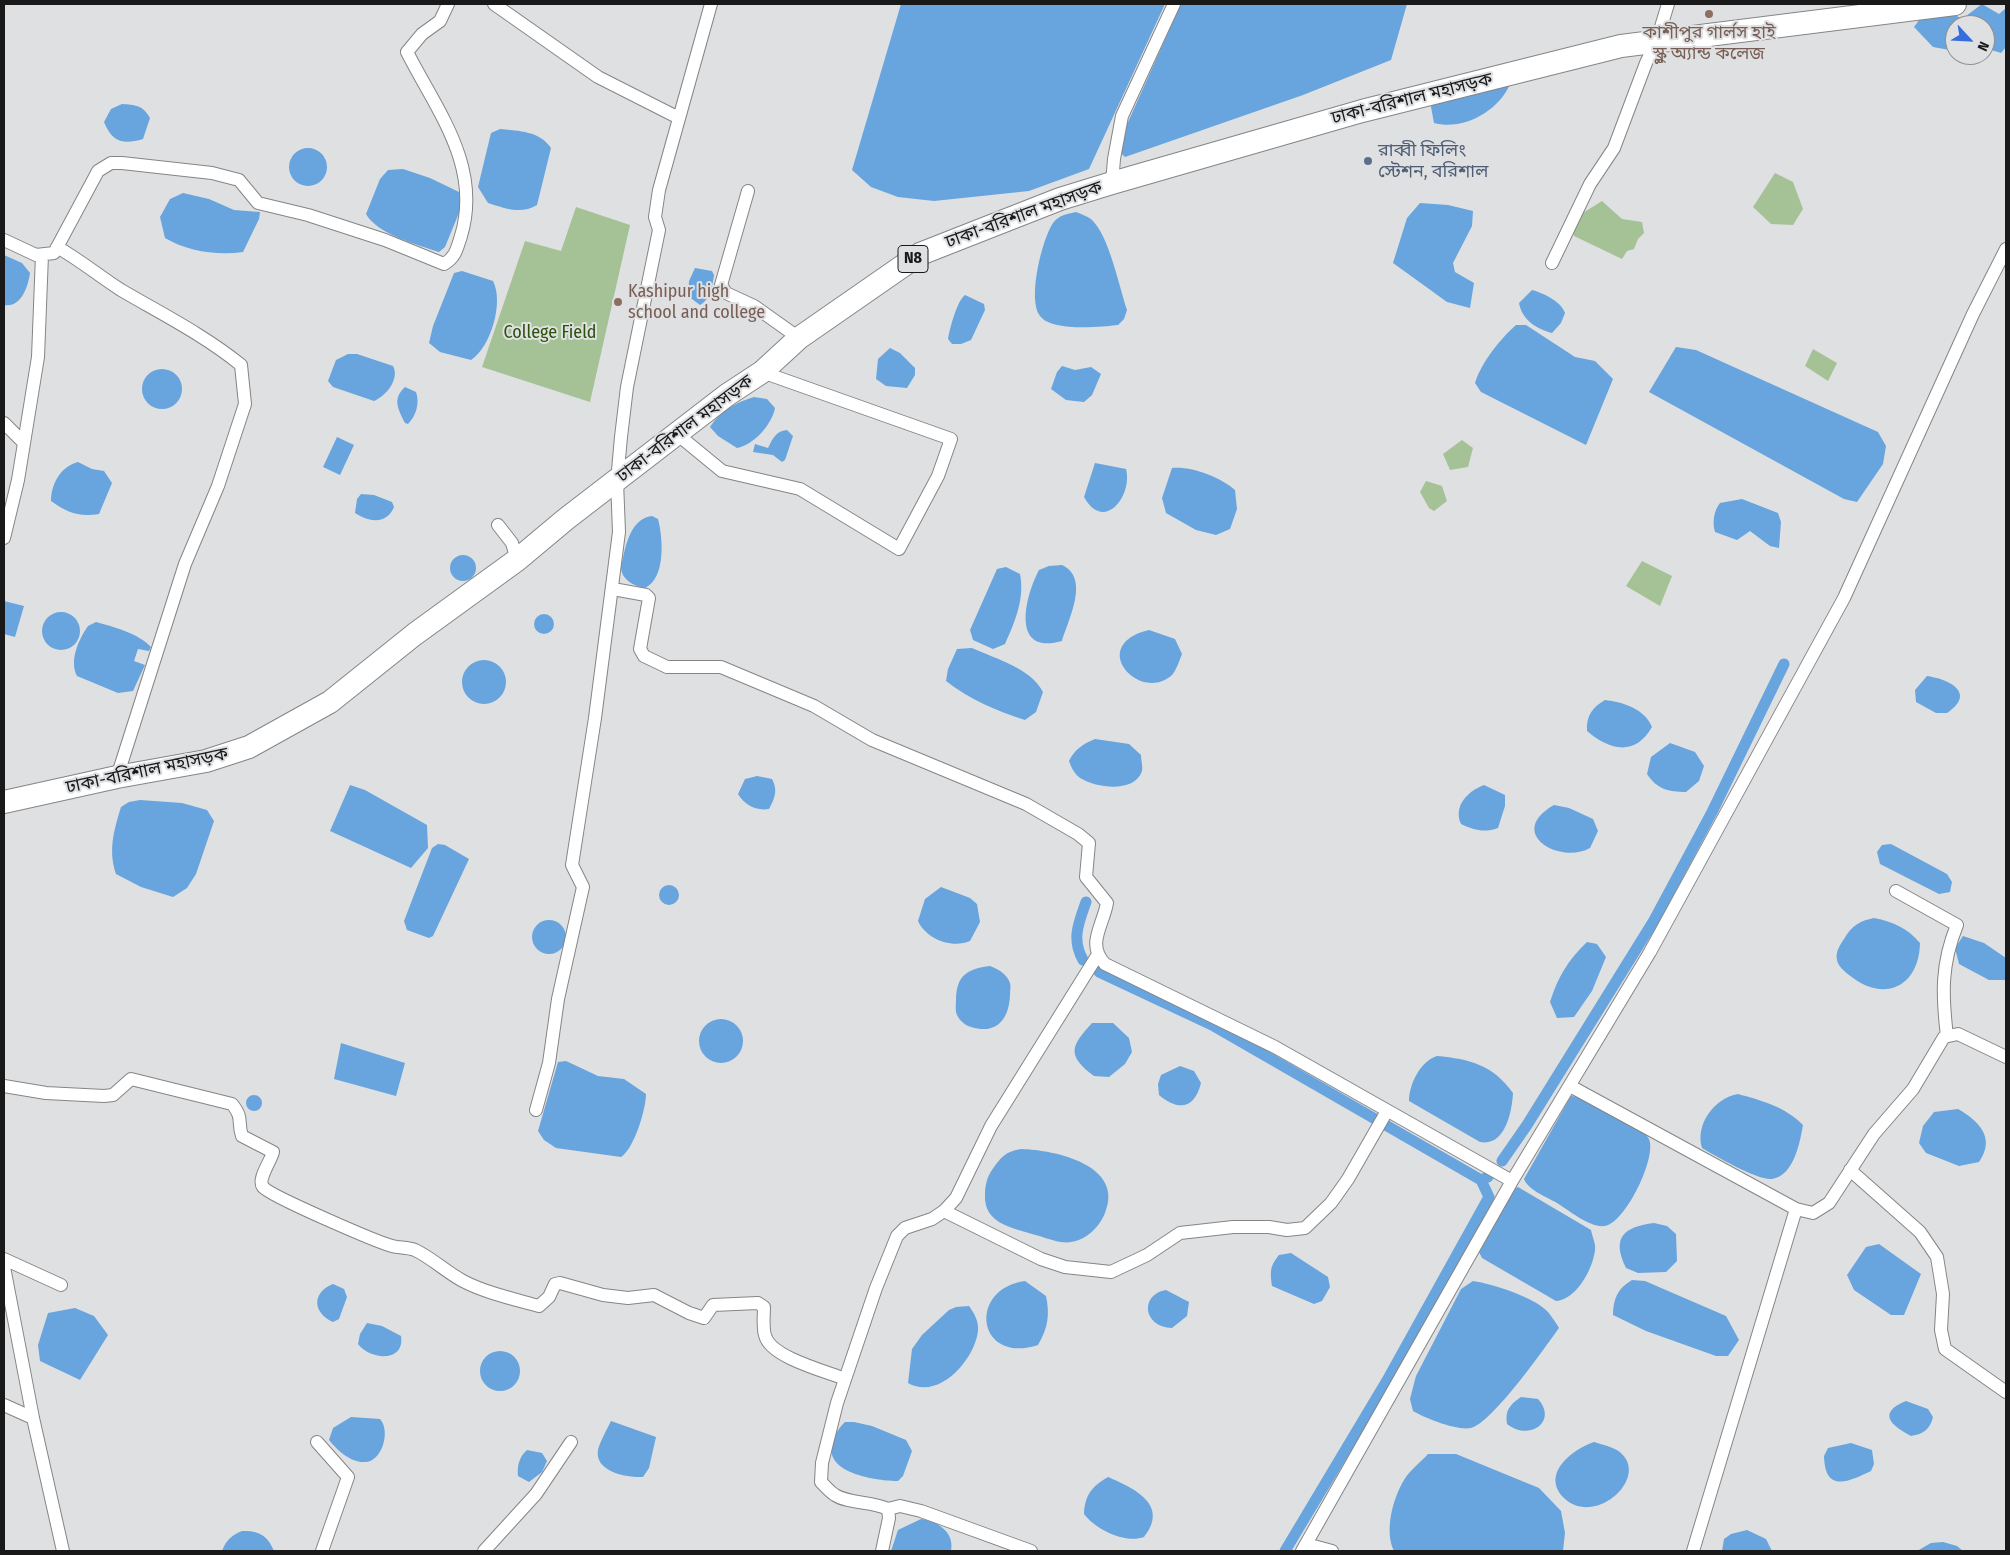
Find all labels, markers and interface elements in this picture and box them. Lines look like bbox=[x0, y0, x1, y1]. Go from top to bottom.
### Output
marker: কাশীপুর গার্লস হাই স্কুল অ্যান্ড কলেজ bbox=[1703, 8, 1715, 20]
north arrow bbox=[1945, 15, 1995, 65]
place label: কাশীপুর গার্লস হাই স্কুল অ্যান্ড কলেজ bbox=[1642, 22, 1776, 64]
text: N bbox=[1974, 39, 1993, 54]
street label: ঢাকা-বরিশাল মহাসড়ক bbox=[1329, 69, 1495, 129]
place label: রাব্বী ফিলিং স্টেশন, বরিশাল bbox=[1378, 140, 1488, 182]
marker: রাব্বী ফিলিং স্টেশন, বরিশাল bbox=[1362, 155, 1374, 167]
street label: ঢাকা-বরিশাল মহাসড়ক bbox=[943, 177, 1105, 253]
road number: N8 bbox=[898, 245, 928, 272]
place label: Kashipur high school and college bbox=[628, 281, 765, 324]
marker: Kashipur high school and college bbox=[612, 296, 624, 308]
park label: College Field bbox=[504, 322, 596, 344]
street label: ঢাকা-বরিশাল মহাসড়ক bbox=[613, 371, 757, 487]
street label: ঢাকা-বরিশাল মহাসড়ক bbox=[64, 743, 230, 799]

